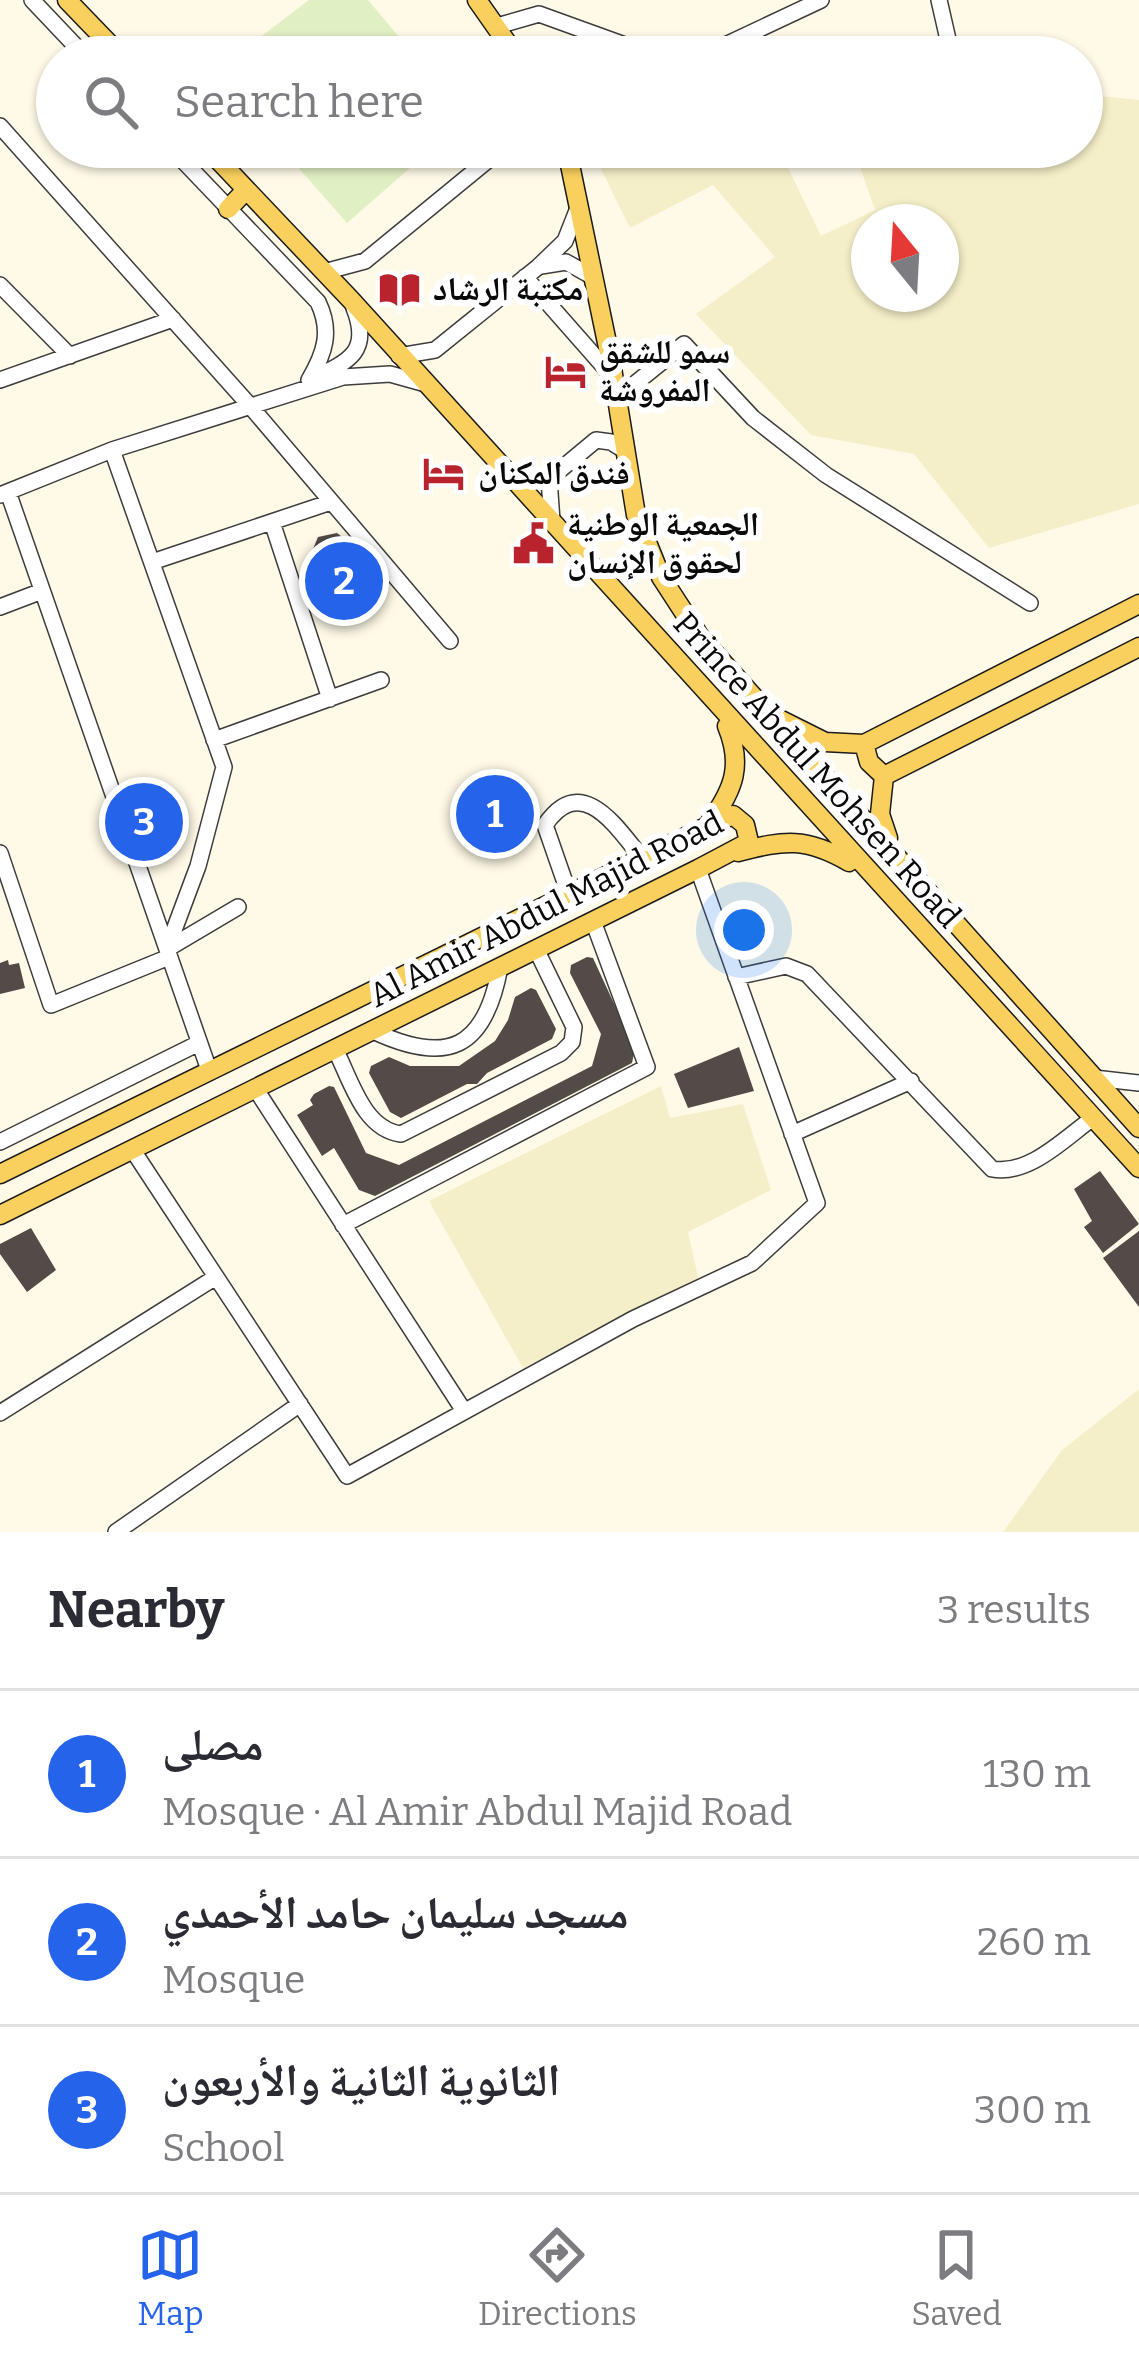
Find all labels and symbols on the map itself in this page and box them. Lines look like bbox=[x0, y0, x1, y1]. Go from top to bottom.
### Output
north arrow bbox=[851, 204, 959, 312]
library icon: مكتبة الرشاد bbox=[376, 266, 422, 312]
place label: مكتبة الرشاد bbox=[433, 269, 583, 309]
place label: سمو للشقق المفروشة bbox=[599, 332, 730, 410]
hotel icon: سمو للشقق المفروشة bbox=[542, 348, 588, 394]
hotel icon: فندق المكنان bbox=[421, 450, 467, 496]
place label: فندق المكنان bbox=[478, 453, 630, 493]
place label: الجمعية الوطنية لحقوق الإنسان bbox=[567, 504, 759, 582]
public building icon: الجمعية الوطنية لحقوق الإنسان bbox=[510, 520, 556, 566]
pin: 2 bbox=[305, 536, 383, 626]
street label: Prince Abdul Mohsen Road bbox=[665, 604, 969, 936]
pin: 1 bbox=[456, 769, 534, 859]
pin: 3 bbox=[105, 777, 183, 867]
street label: Al Amir Abdul Majid Road bbox=[362, 802, 730, 1016]
your location bbox=[714, 900, 774, 960]

